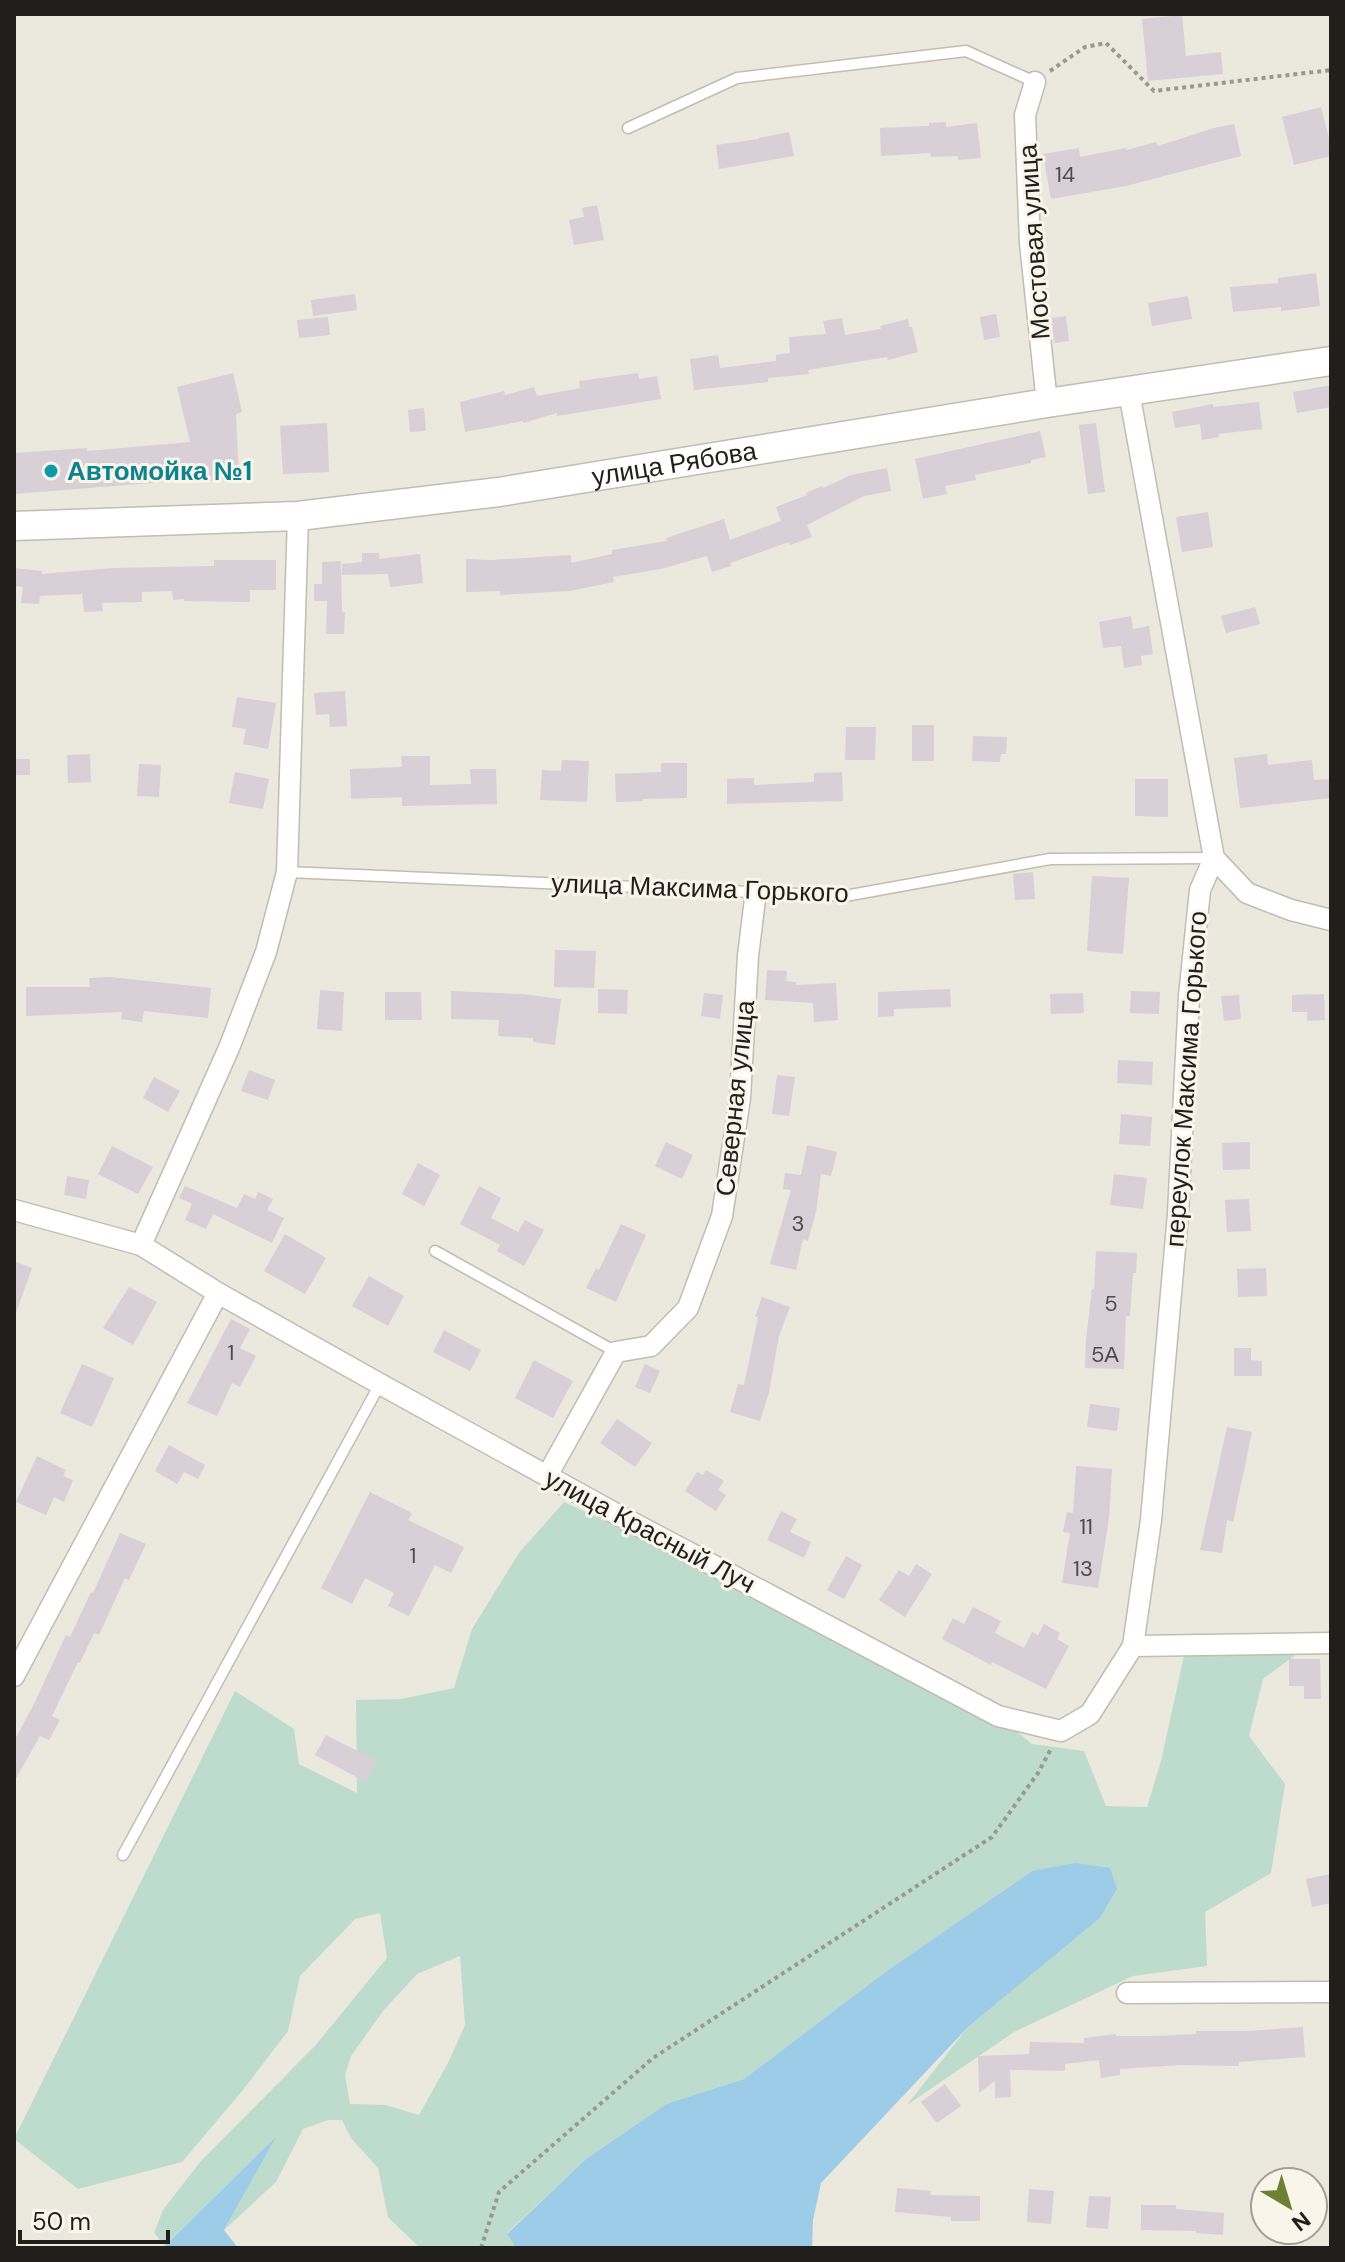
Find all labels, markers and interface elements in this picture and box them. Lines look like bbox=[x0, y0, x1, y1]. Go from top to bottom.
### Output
street label: Мостовая улица bbox=[1010, 143, 1058, 341]
house number: 14 bbox=[1055, 160, 1075, 189]
street label: улица Рябова bbox=[589, 433, 759, 494]
place label: Автомойка №1 bbox=[67, 454, 252, 488]
marker: Автомойка №1 bbox=[42, 462, 60, 480]
street label: улица Максима Горького bbox=[551, 866, 849, 910]
street label: переулок Максима Горького bbox=[1157, 910, 1215, 1248]
street label: Северная улица bbox=[708, 998, 762, 1198]
house number: 3 bbox=[791, 1209, 805, 1238]
house number: 5 bbox=[1104, 1289, 1118, 1318]
house number: 1 bbox=[228, 1338, 234, 1367]
house number: 5А bbox=[1091, 1340, 1119, 1369]
street label: улица Красный Луч bbox=[539, 1461, 761, 1601]
house number: 11 bbox=[1079, 1512, 1093, 1541]
house number: 1 bbox=[410, 1541, 416, 1570]
house number: 13 bbox=[1073, 1554, 1093, 1583]
north arrow bbox=[1249, 2166, 1329, 2246]
scale bar bbox=[20, 2194, 168, 2244]
text: N bbox=[1286, 2205, 1316, 2238]
text: 50 m bbox=[32, 2206, 91, 2237]

